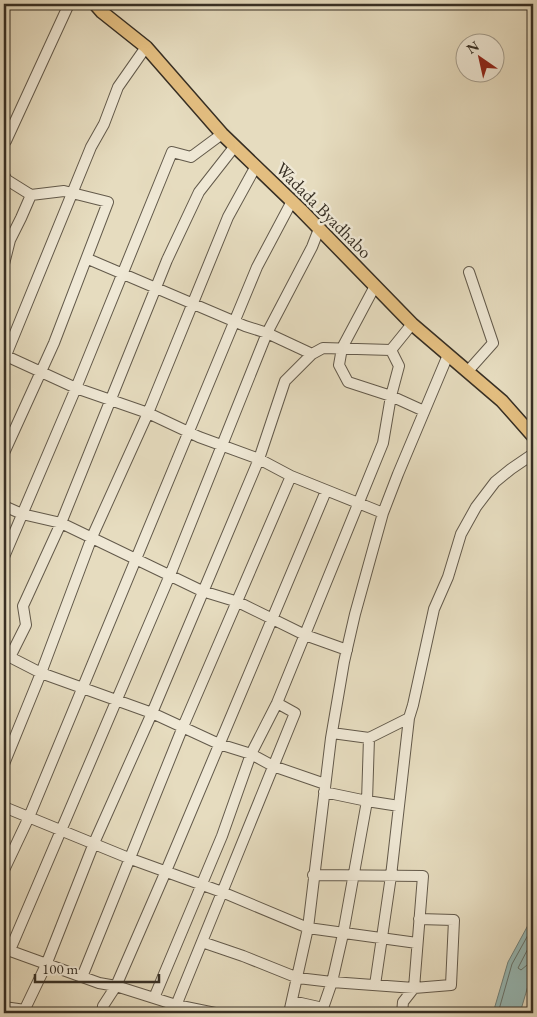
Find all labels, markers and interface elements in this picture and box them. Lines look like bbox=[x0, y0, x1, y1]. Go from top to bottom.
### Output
north arrow bbox=[454, 32, 504, 82]
text: N bbox=[463, 36, 483, 58]
street label: Wadada Byadhabo bbox=[271, 157, 377, 263]
scale bar bbox=[35, 952, 159, 984]
text: 100 m bbox=[42, 959, 79, 978]

